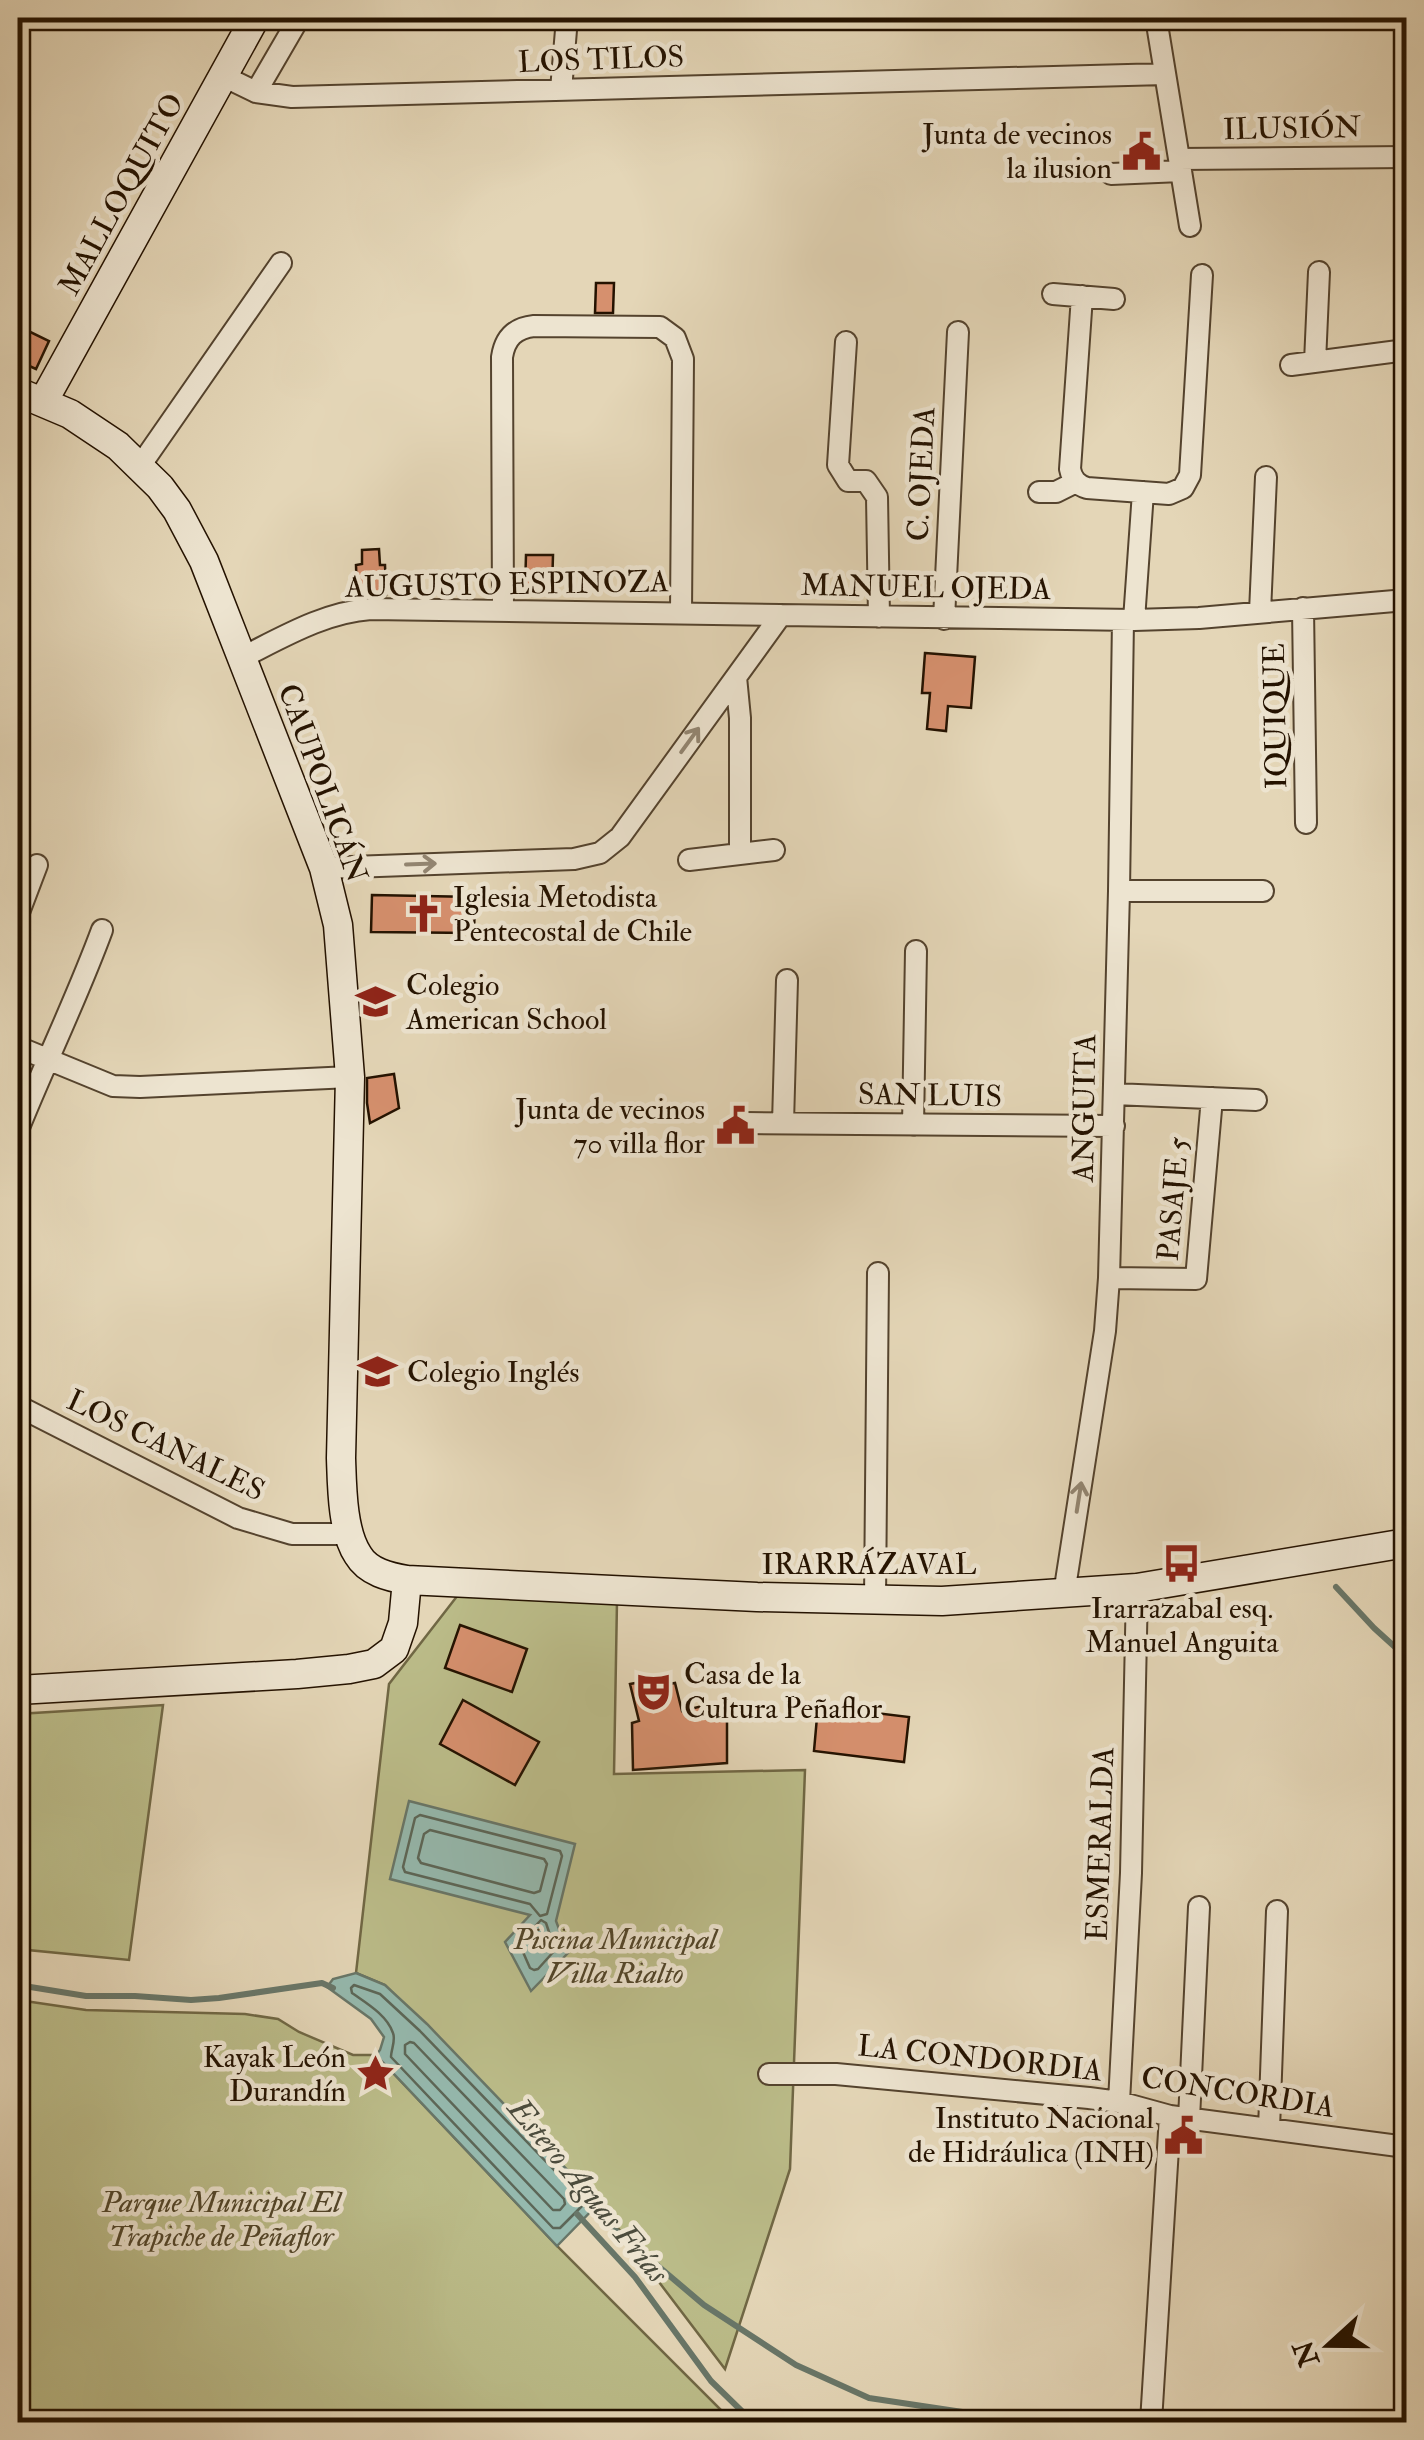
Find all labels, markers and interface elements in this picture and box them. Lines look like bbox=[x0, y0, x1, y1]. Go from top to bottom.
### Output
street label: LOS TILOS bbox=[517, 38, 685, 81]
street label: MALLOQUITO bbox=[51, 87, 192, 302]
street label: ILUSIÓN bbox=[1223, 108, 1361, 148]
place label: Junta de vecinos la ilusion bbox=[921, 116, 1112, 187]
public building icon: Junta de vecinos la ilusion bbox=[1121, 130, 1163, 172]
street label: C. OJEDA bbox=[899, 406, 944, 542]
street label: AUGUSTO ESPINOZA bbox=[344, 563, 669, 606]
street label: MANUEL OJEDA bbox=[800, 567, 1052, 608]
street label: IQUIQUE bbox=[1256, 643, 1295, 789]
street label: CAUPOLICÁN bbox=[269, 679, 376, 888]
one-way arrow bbox=[679, 727, 700, 755]
one-way arrow bbox=[405, 855, 437, 874]
place label: Iglesia Metodista Pentecostal de Chile bbox=[453, 879, 692, 950]
church icon: Iglesia Metodista Pentecostal de Chile bbox=[402, 893, 444, 935]
place label: Colegio American School bbox=[405, 967, 607, 1038]
school or university icon: Colegio American School bbox=[355, 981, 397, 1023]
street label: ANGUITA bbox=[1065, 1033, 1104, 1184]
street label: SAN LUIS bbox=[858, 1076, 1002, 1115]
place label: Junta de vecinos 70 villa flor bbox=[514, 1091, 705, 1162]
public building icon: Junta de vecinos 70 villa flor bbox=[714, 1105, 756, 1147]
street label: PASAJE 5 bbox=[1150, 1135, 1197, 1263]
school or university icon: Colegio Inglés bbox=[356, 1351, 398, 1393]
place label: Colegio Inglés bbox=[407, 1354, 579, 1391]
street label: LOS CANALES bbox=[61, 1382, 271, 1509]
one-way arrow bbox=[1070, 1482, 1089, 1514]
bus stop icon: Irarrazabal esq. Manuel Anguita bbox=[1161, 1543, 1203, 1585]
street label: IRARRÁZAVAL bbox=[762, 1546, 977, 1583]
place label: Irarrazabal esq. Manuel Anguita bbox=[1085, 1590, 1279, 1661]
place label: Casa de la Cultura Peñaflor bbox=[684, 1656, 882, 1727]
theatre icon: Casa de la Cultura Peñaflor bbox=[633, 1670, 675, 1712]
street label: ESMERALDA bbox=[1079, 1746, 1122, 1942]
park label: Piscina Municipal Villa Rialto bbox=[512, 1921, 720, 1992]
street label: LA CONDORDIA bbox=[856, 2027, 1104, 2090]
place label: Kayak León Durandín bbox=[203, 2039, 346, 2110]
place icon: Kayak León Durandín bbox=[355, 2053, 397, 2095]
street label: CONCORDIA bbox=[1139, 2059, 1337, 2126]
water label: Estero Aguas Frías bbox=[498, 2088, 678, 2292]
place label: Instituto Nacional de Hidráulica (INH) bbox=[908, 2100, 1154, 2171]
public building icon: Instituto Nacional de Hidráulica (INH) bbox=[1163, 2114, 1205, 2156]
park label: Parque Municipal El Trapiche de Peñaflor bbox=[100, 2184, 343, 2255]
north arrow bbox=[1279, 2295, 1379, 2395]
text: N bbox=[1286, 2335, 1328, 2372]

